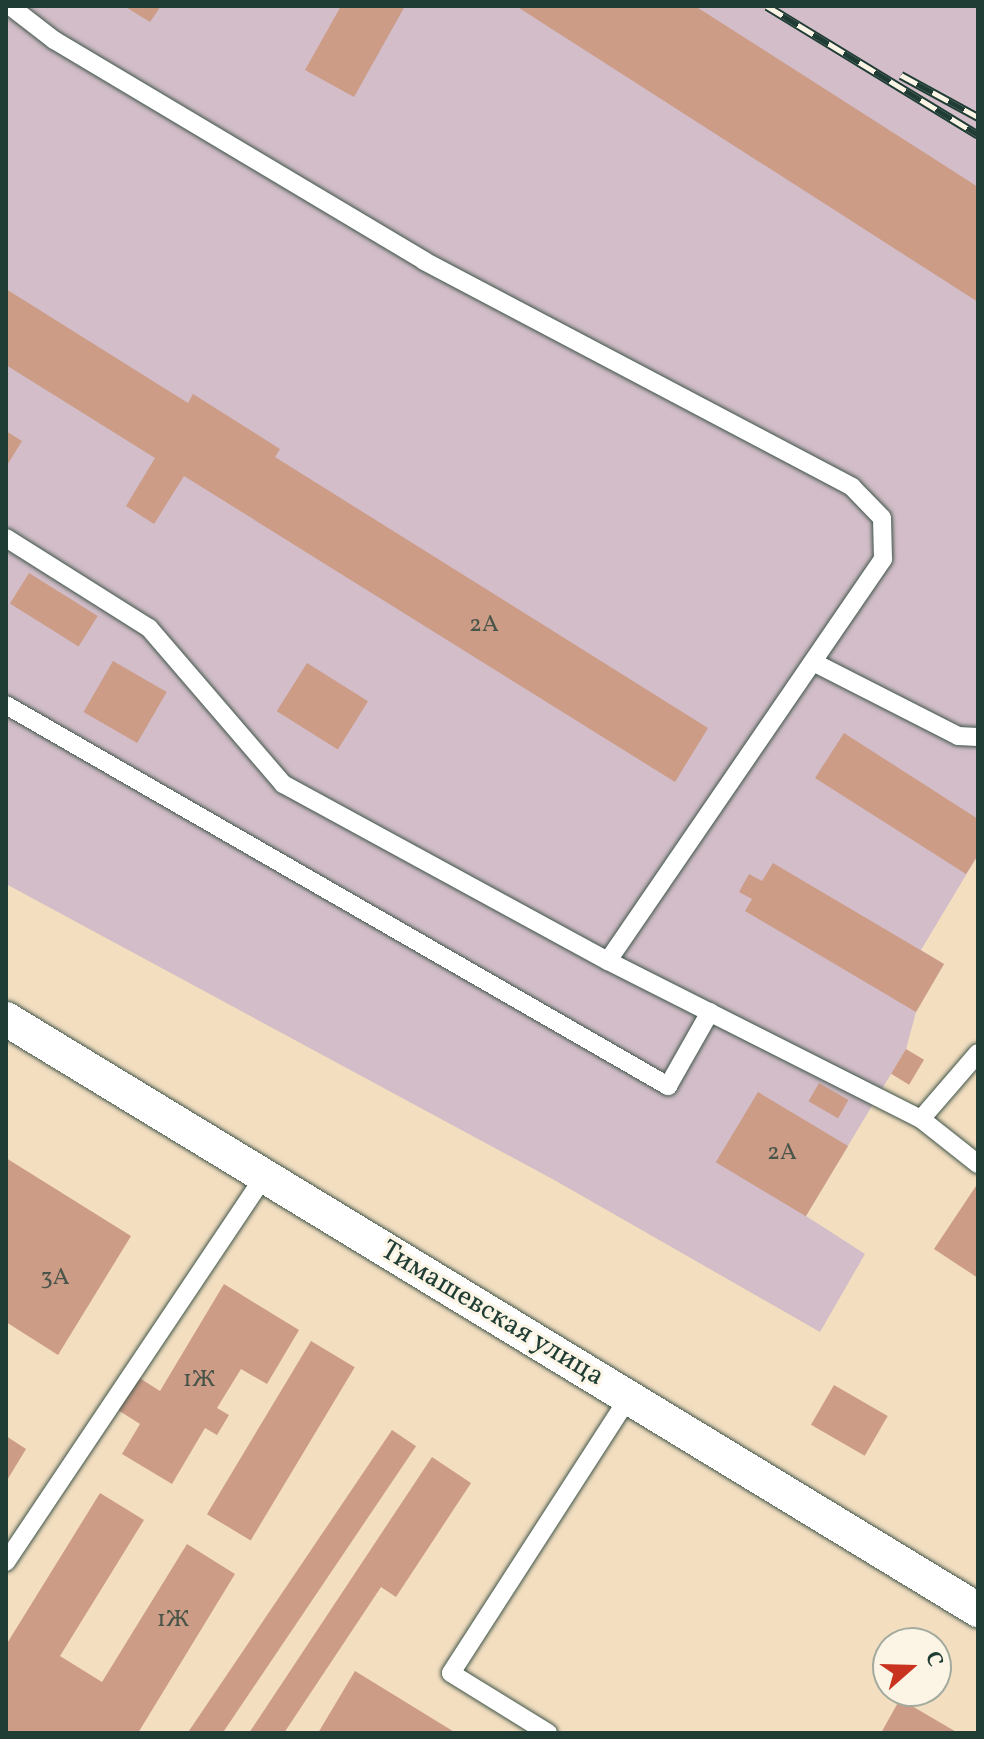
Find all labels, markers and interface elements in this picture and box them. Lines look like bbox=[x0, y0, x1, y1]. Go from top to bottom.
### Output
house number: 2А bbox=[469, 612, 499, 640]
house number: 2А bbox=[767, 1140, 797, 1168]
street label: Тимашевская улица bbox=[374, 1234, 610, 1394]
house number: 3А bbox=[40, 1265, 70, 1293]
house number: 1Ж bbox=[183, 1367, 215, 1395]
house number: 1Ж bbox=[157, 1607, 189, 1635]
north arrow bbox=[872, 1627, 952, 1707]
text: С bbox=[916, 1647, 950, 1671]

